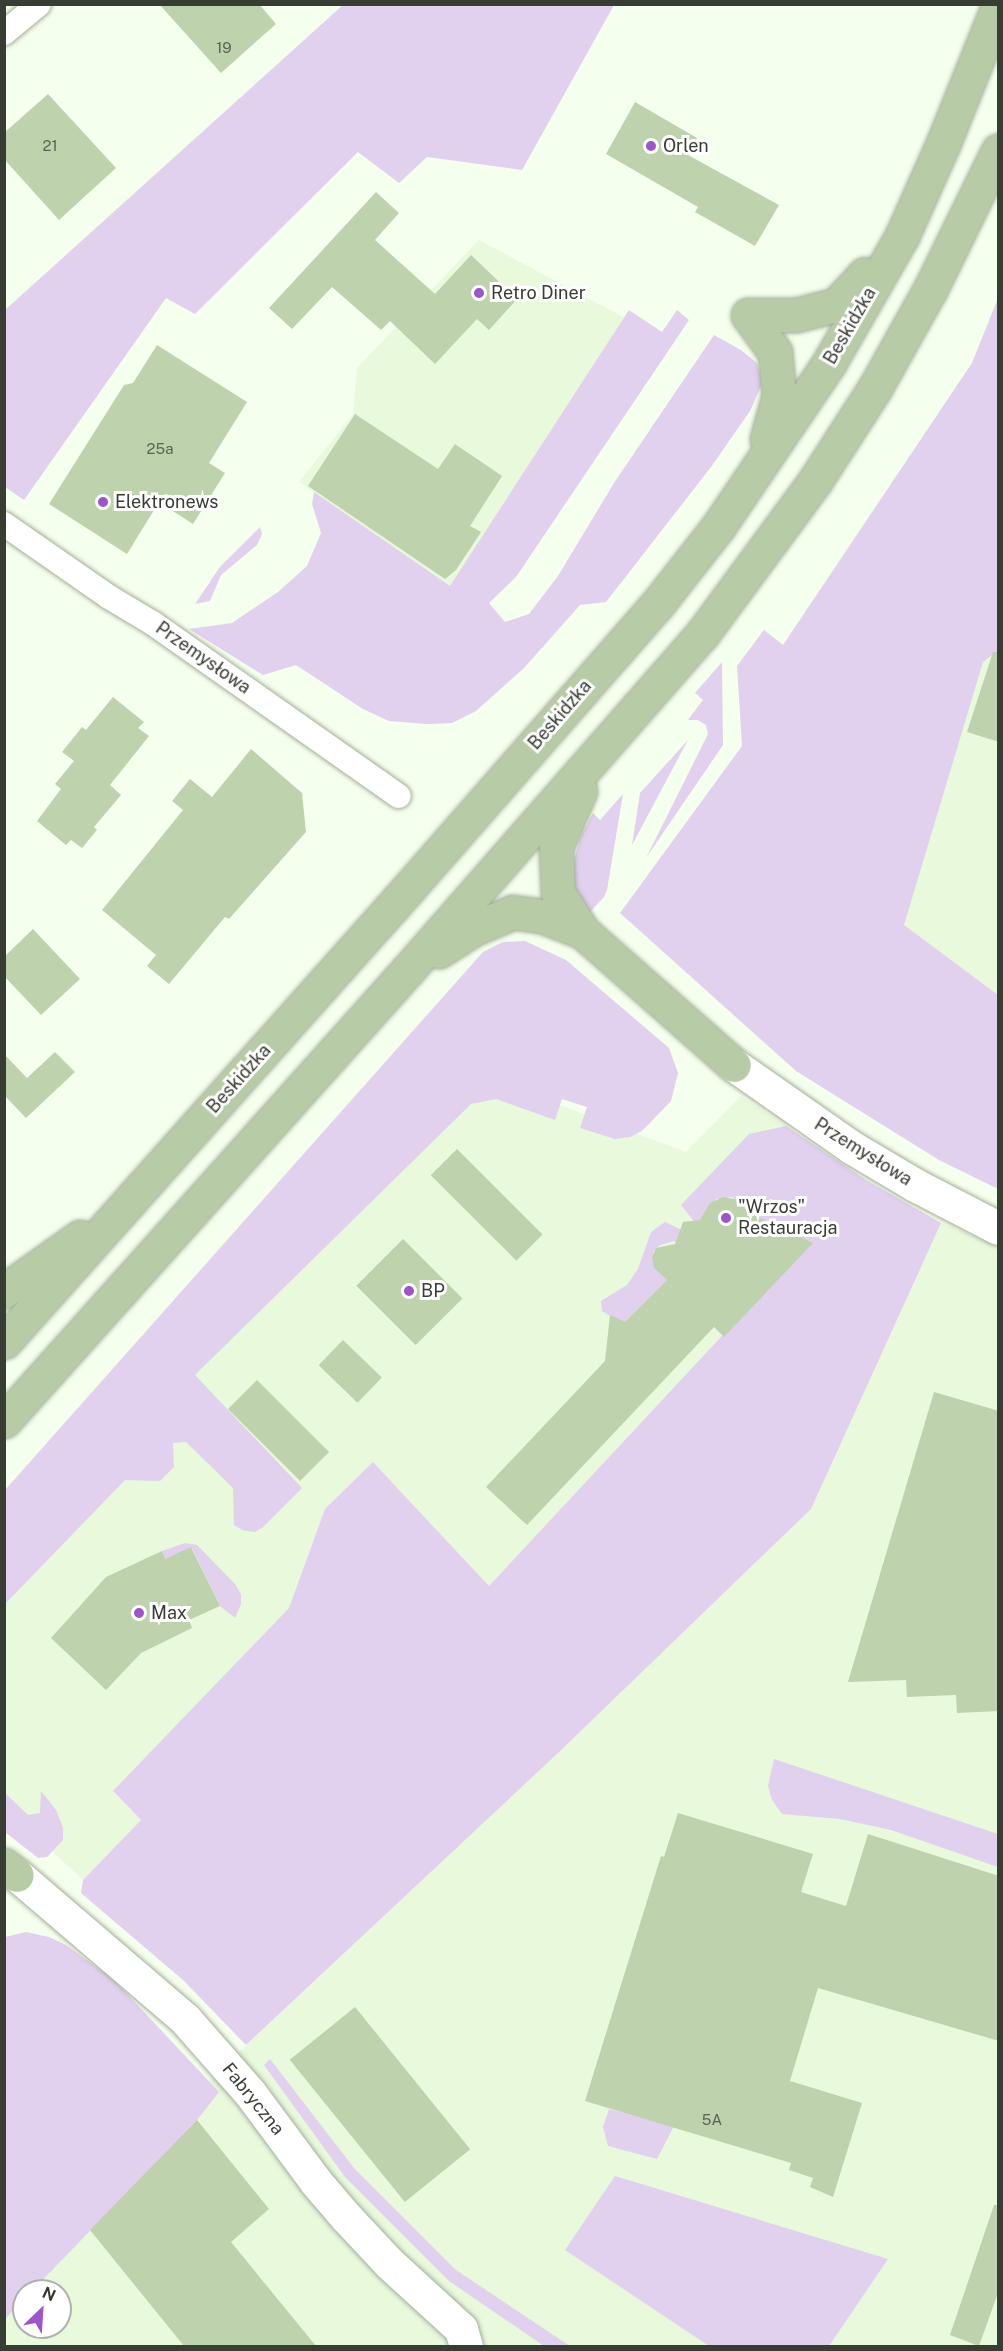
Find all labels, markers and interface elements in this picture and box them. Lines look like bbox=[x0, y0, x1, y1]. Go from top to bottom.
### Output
house number: 19 bbox=[216, 39, 232, 57]
place label: Orlen bbox=[663, 135, 709, 157]
house number: 21 bbox=[42, 137, 58, 155]
marker: Orlen bbox=[644, 139, 658, 153]
place label: Retro Diner bbox=[491, 282, 586, 304]
street label: Beskidzka bbox=[819, 284, 881, 368]
marker: Retro Diner bbox=[472, 286, 486, 300]
house number: 25a bbox=[147, 440, 173, 458]
place label: Elektronews bbox=[115, 491, 218, 513]
marker: Elektronews bbox=[96, 495, 110, 509]
street label: Przemysłowa bbox=[151, 617, 255, 699]
street label: Beskidzka bbox=[524, 676, 596, 754]
street label: Beskidzka bbox=[202, 1040, 276, 1118]
street label: Przemysłowa bbox=[810, 1113, 916, 1191]
place label: "Wrzos" Restauracja bbox=[738, 1197, 838, 1240]
marker: "Wrzos" Restauracja bbox=[719, 1211, 733, 1225]
place label: BP bbox=[421, 1280, 445, 1302]
marker: BP bbox=[402, 1284, 416, 1298]
place label: Max bbox=[151, 1602, 187, 1624]
marker: Max bbox=[132, 1606, 146, 1620]
street label: Fabryczna bbox=[217, 2059, 289, 2139]
house number: 5A bbox=[702, 2111, 722, 2129]
north arrow bbox=[12, 2279, 72, 2339]
text: N bbox=[39, 2283, 59, 2305]

